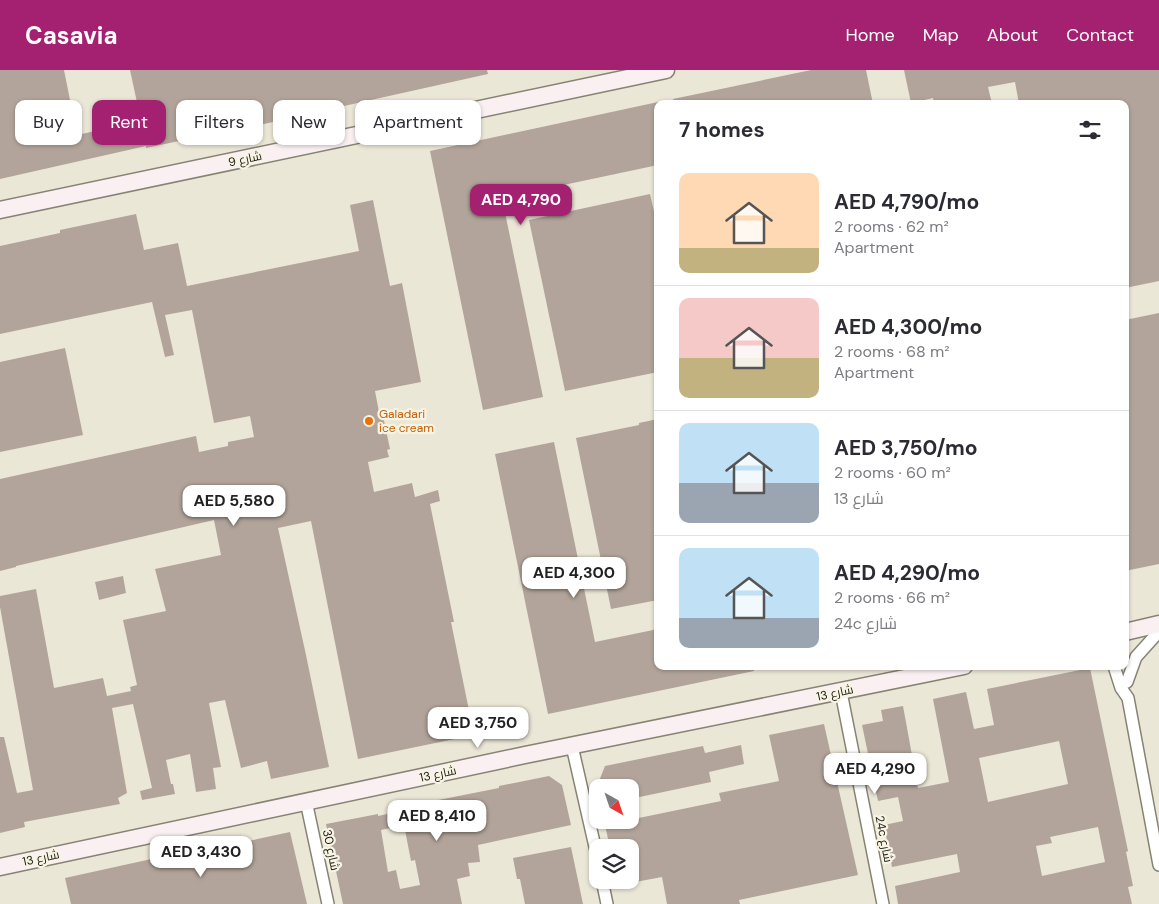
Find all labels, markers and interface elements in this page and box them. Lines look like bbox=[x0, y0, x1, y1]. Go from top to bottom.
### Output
text: Casavia bbox=[25, 20, 117, 51]
text: Home bbox=[845, 23, 895, 47]
text: Map bbox=[923, 23, 959, 47]
text: About bbox=[987, 23, 1038, 47]
text: Contact bbox=[1066, 23, 1134, 47]
chip: Buy bbox=[15, 100, 82, 145]
chip: Rent bbox=[92, 100, 166, 145]
chip: Filters bbox=[176, 100, 263, 145]
chip: New bbox=[273, 100, 345, 145]
chip: Apartment bbox=[355, 100, 481, 145]
text: 7 homes bbox=[679, 116, 765, 144]
icon: filters bbox=[1076, 116, 1104, 144]
street label: شارع 9 bbox=[227, 148, 263, 170]
pin: AED 4,790 bbox=[464, 184, 578, 226]
text: AED 4,790/mo bbox=[834, 188, 979, 216]
text: AED 4,790 bbox=[481, 189, 561, 210]
icon: home bbox=[719, 193, 779, 253]
text: 2 rooms · 62 m² bbox=[834, 216, 949, 237]
text: Apartment bbox=[834, 237, 914, 258]
text: AED 4,300/mo bbox=[834, 313, 982, 341]
icon: home bbox=[719, 318, 779, 378]
text: 2 rooms · 68 m² bbox=[834, 341, 950, 362]
text: Apartment bbox=[834, 362, 914, 383]
place label: Galadari ice cream bbox=[379, 406, 434, 436]
marker: Galadari ice cream bbox=[363, 415, 375, 427]
text: AED 3,750/mo bbox=[834, 434, 978, 462]
icon: home bbox=[719, 443, 779, 503]
text: 2 rooms · 60 m² bbox=[834, 462, 951, 483]
pin: AED 5,580 bbox=[177, 484, 291, 527]
text: شارع 13 bbox=[834, 488, 884, 509]
text: AED 5,580 bbox=[194, 490, 274, 511]
pin: AED 4,300 bbox=[517, 556, 631, 599]
text: AED 4,290/mo bbox=[834, 559, 980, 587]
text: AED 4,300 bbox=[533, 562, 615, 583]
icon: home bbox=[719, 568, 779, 628]
text: 2 rooms · 66 m² bbox=[834, 587, 950, 608]
text: 24c شارع bbox=[834, 613, 897, 634]
street label: شارع 13 bbox=[815, 681, 855, 705]
pin: AED 3,750 bbox=[421, 706, 535, 749]
text: AED 3,750 bbox=[439, 712, 517, 733]
pin: AED 4,290 bbox=[818, 752, 932, 795]
text: AED 4,290 bbox=[835, 758, 915, 779]
street label: شارع 13 bbox=[418, 762, 458, 786]
north arrow bbox=[589, 779, 639, 829]
map controls bbox=[589, 779, 639, 889]
pin: AED 8,410 bbox=[380, 800, 494, 842]
text: AED 8,410 bbox=[398, 805, 476, 826]
street label: 24c شارع bbox=[872, 814, 896, 864]
street label: شارع 30 bbox=[319, 828, 343, 872]
pin: AED 3,430 bbox=[144, 836, 258, 878]
button: layers bbox=[589, 839, 639, 889]
text: AED 3,430 bbox=[161, 841, 241, 862]
street label: شارع 13 bbox=[21, 846, 61, 870]

